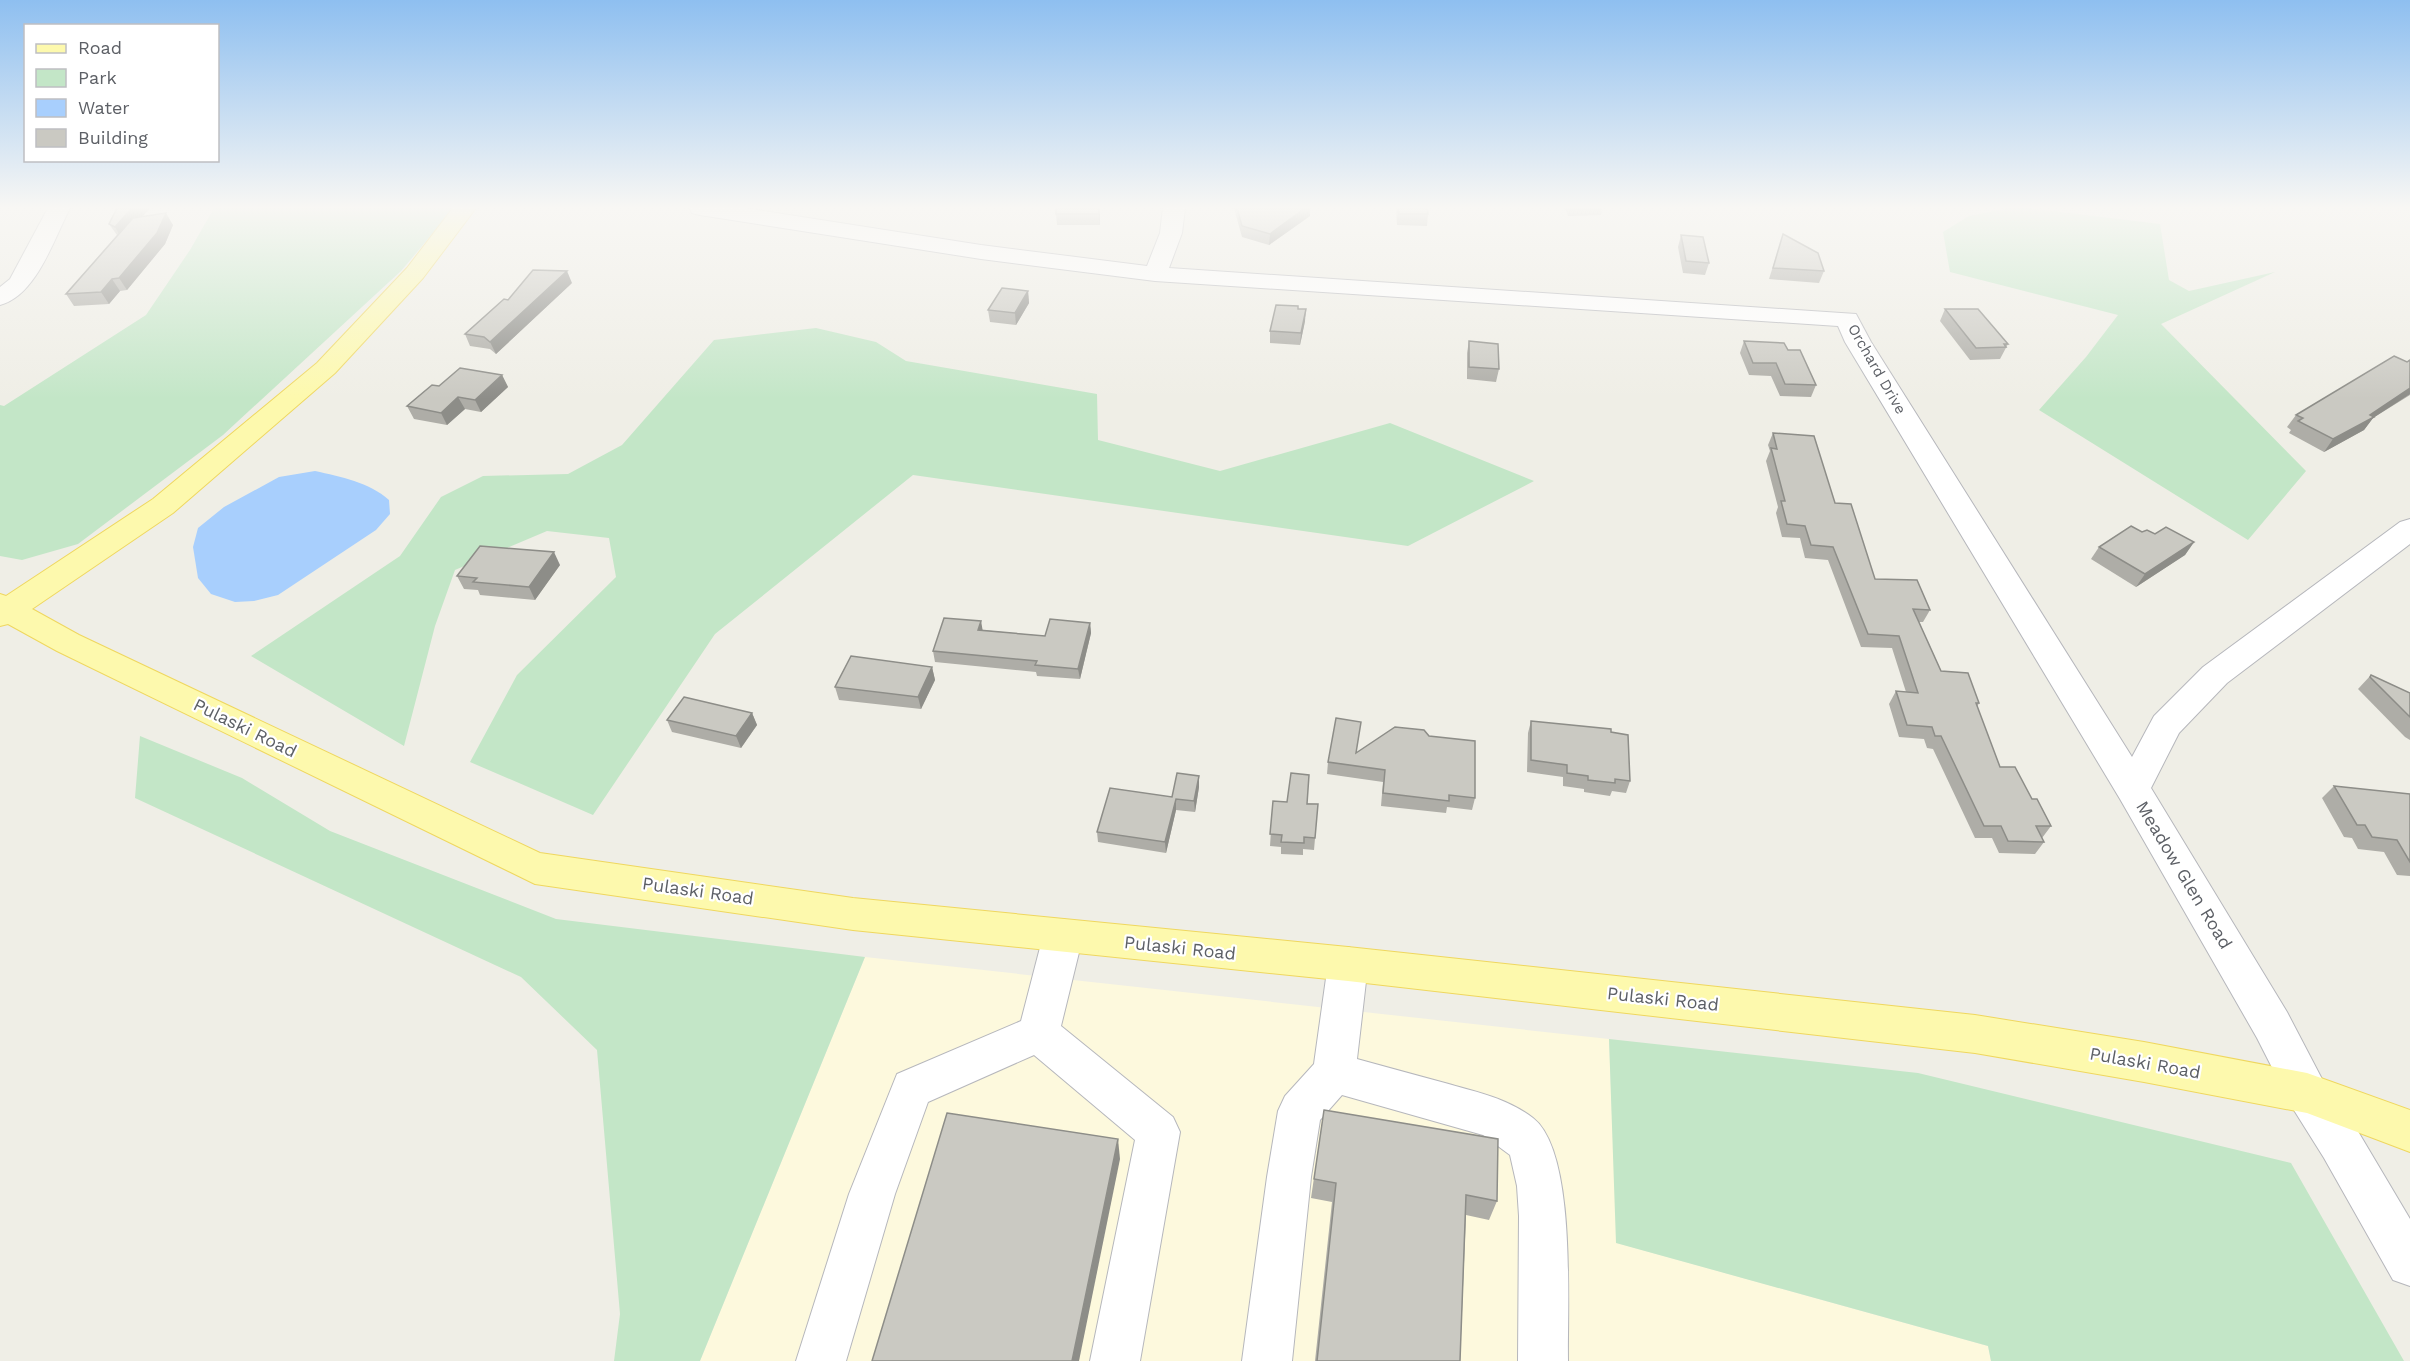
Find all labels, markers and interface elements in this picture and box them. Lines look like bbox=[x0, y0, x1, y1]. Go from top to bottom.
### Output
legend bbox=[24, 24, 219, 162]
text: Road bbox=[78, 37, 122, 58]
text: Park bbox=[78, 67, 117, 88]
text: Water bbox=[78, 97, 130, 118]
text: Building bbox=[78, 127, 148, 148]
street label: Orchard Drive bbox=[1844, 321, 1910, 417]
street label: Pulaski Road bbox=[190, 693, 300, 762]
street label: Meadow Glen Road bbox=[2132, 797, 2237, 952]
street label: Pulaski Road bbox=[641, 872, 755, 909]
street label: Pulaski Road bbox=[1123, 931, 1237, 964]
street label: Pulaski Road bbox=[1606, 982, 1720, 1015]
street label: Pulaski Road bbox=[2088, 1042, 2202, 1083]

